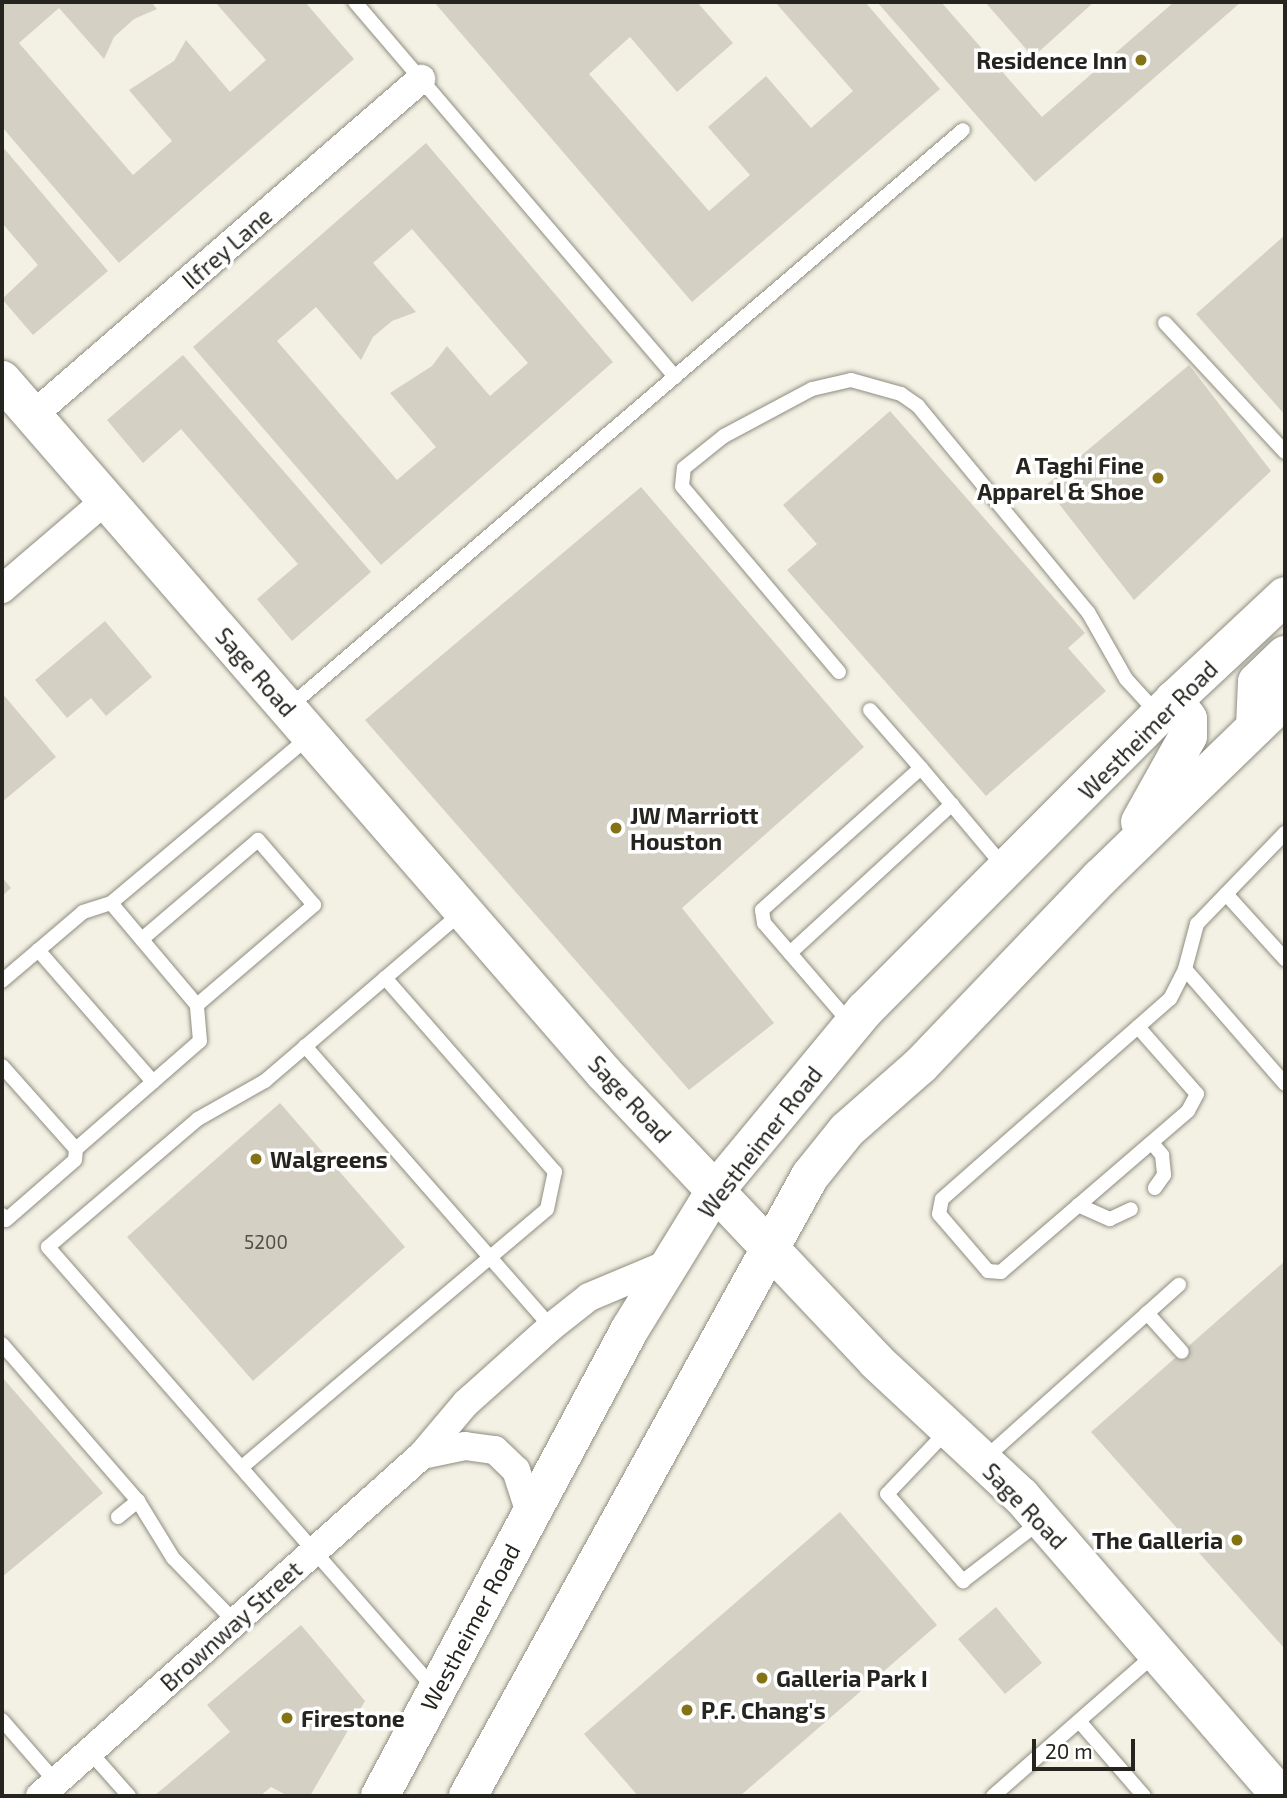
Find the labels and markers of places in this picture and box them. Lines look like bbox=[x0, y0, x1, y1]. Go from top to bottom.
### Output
place label: Residence Inn bbox=[976, 46, 1127, 74]
marker: Residence Inn bbox=[1133, 52, 1149, 68]
place label: A Taghi Fine Apparel & Shoe bbox=[977, 451, 1144, 505]
marker: A Taghi Fine Apparel & Shoe bbox=[1150, 470, 1166, 486]
place label: JW Marriott Houston bbox=[630, 801, 758, 855]
marker: JW Marriott Houston bbox=[608, 820, 624, 836]
place label: Walgreens bbox=[270, 1145, 388, 1173]
marker: Walgreens bbox=[248, 1151, 264, 1167]
place label: The Galleria bbox=[1092, 1526, 1223, 1554]
marker: The Galleria bbox=[1229, 1532, 1245, 1548]
place label: Galleria Park I bbox=[776, 1664, 928, 1692]
marker: Galleria Park I bbox=[754, 1670, 770, 1686]
place label: P.F. Chang's bbox=[701, 1696, 826, 1724]
marker: P.F. Chang's bbox=[679, 1702, 695, 1718]
place label: Firestone bbox=[301, 1704, 405, 1732]
marker: Firestone bbox=[279, 1710, 295, 1726]

